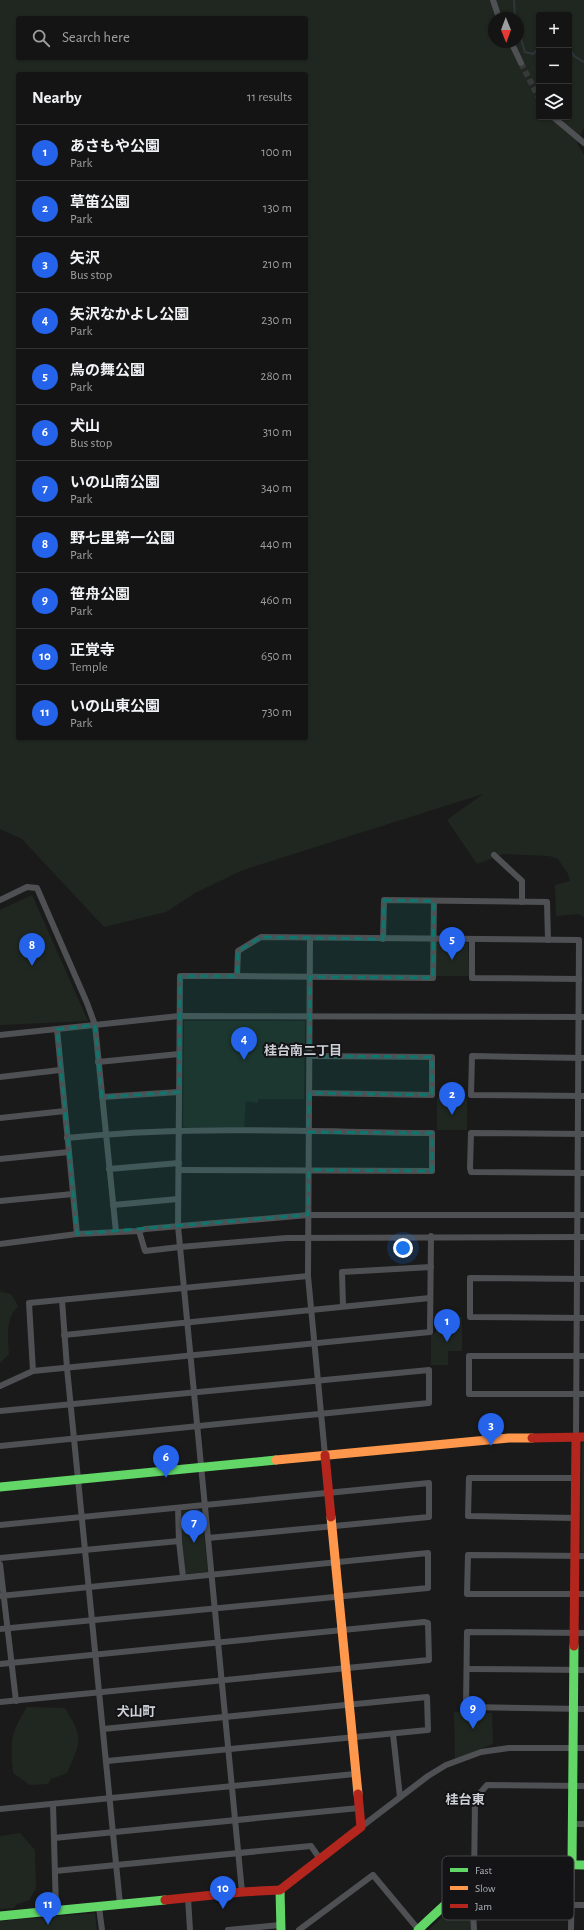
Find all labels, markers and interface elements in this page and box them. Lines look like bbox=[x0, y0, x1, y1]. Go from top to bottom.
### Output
north arrow bbox=[488, 12, 524, 48]
map controls bbox=[536, 12, 572, 120]
button: + bbox=[536, 12, 572, 48]
search box bbox=[16, 16, 308, 60]
icon: search bbox=[30, 27, 52, 49]
text: Search here bbox=[62, 30, 130, 45]
button: − bbox=[536, 48, 572, 84]
button: layers bbox=[536, 84, 572, 120]
text: Nearby bbox=[32, 89, 82, 106]
text: 11 results bbox=[247, 91, 292, 104]
text: あさもや公園 bbox=[70, 139, 160, 154]
text: 1 bbox=[43, 146, 47, 159]
text: 100 m bbox=[261, 146, 292, 159]
text: Park bbox=[70, 157, 92, 170]
text: 草笛公園 bbox=[70, 195, 130, 210]
text: 2 bbox=[42, 202, 48, 215]
text: 130 m bbox=[263, 202, 292, 215]
text: Park bbox=[70, 213, 92, 226]
text: 矢沢 bbox=[70, 251, 100, 266]
text: 3 bbox=[42, 258, 48, 271]
text: 210 m bbox=[262, 258, 292, 271]
text: Bus stop bbox=[70, 269, 112, 282]
text: 矢沢なかよし公園 bbox=[70, 307, 189, 322]
text: 4 bbox=[42, 314, 48, 327]
text: 230 m bbox=[261, 314, 292, 327]
text: Park bbox=[70, 325, 92, 338]
text: 鳥の舞公園 bbox=[70, 363, 145, 378]
text: 5 bbox=[42, 370, 48, 383]
text: 280 m bbox=[261, 370, 292, 383]
text: Park bbox=[70, 381, 92, 394]
text: 犬山 bbox=[70, 419, 100, 434]
text: 6 bbox=[42, 426, 48, 439]
text: 310 m bbox=[263, 426, 292, 439]
text: Bus stop bbox=[70, 437, 112, 450]
text: いの山南公園 bbox=[70, 475, 160, 490]
text: 7 bbox=[42, 482, 48, 495]
text: 340 m bbox=[261, 482, 292, 495]
text: Park bbox=[70, 493, 92, 506]
text: 野七里第一公園 bbox=[70, 531, 175, 546]
text: 8 bbox=[42, 538, 48, 551]
text: 440 m bbox=[260, 538, 292, 551]
text: Park bbox=[70, 549, 92, 562]
text: 笹舟公園 bbox=[70, 587, 130, 602]
text: 9 bbox=[42, 594, 48, 607]
text: 460 m bbox=[260, 594, 292, 607]
text: Park bbox=[70, 605, 92, 618]
text: 正覚寺 bbox=[70, 643, 115, 658]
text: 10 bbox=[39, 650, 51, 663]
text: 650 m bbox=[261, 650, 292, 663]
text: Temple bbox=[70, 661, 108, 674]
text: いの山東公園 bbox=[70, 699, 160, 714]
text: 11 bbox=[40, 706, 50, 719]
text: 730 m bbox=[262, 706, 292, 719]
text: Park bbox=[70, 717, 92, 730]
pin: 5 bbox=[439, 927, 465, 960]
pin: 8 bbox=[19, 933, 45, 966]
pin: 4 bbox=[231, 1027, 257, 1060]
district label: 桂台南二丁目 bbox=[264, 1043, 342, 1058]
pin: 2 bbox=[439, 1082, 465, 1115]
your location bbox=[393, 1238, 413, 1258]
pin: 1 bbox=[434, 1309, 460, 1342]
pin: 3 bbox=[478, 1413, 504, 1446]
pin: 6 bbox=[153, 1445, 179, 1478]
pin: 7 bbox=[181, 1510, 207, 1543]
pin: 9 bbox=[460, 1696, 486, 1729]
district label: 犬山町 bbox=[116, 1705, 156, 1719]
district label: 桂台東 bbox=[445, 1792, 485, 1807]
legend bbox=[442, 1856, 574, 1920]
text: Fast bbox=[475, 1865, 493, 1876]
pin: 10 bbox=[210, 1876, 236, 1909]
text: Slow bbox=[475, 1883, 496, 1894]
pin: 11 bbox=[35, 1892, 61, 1925]
text: Jam bbox=[475, 1901, 492, 1912]

